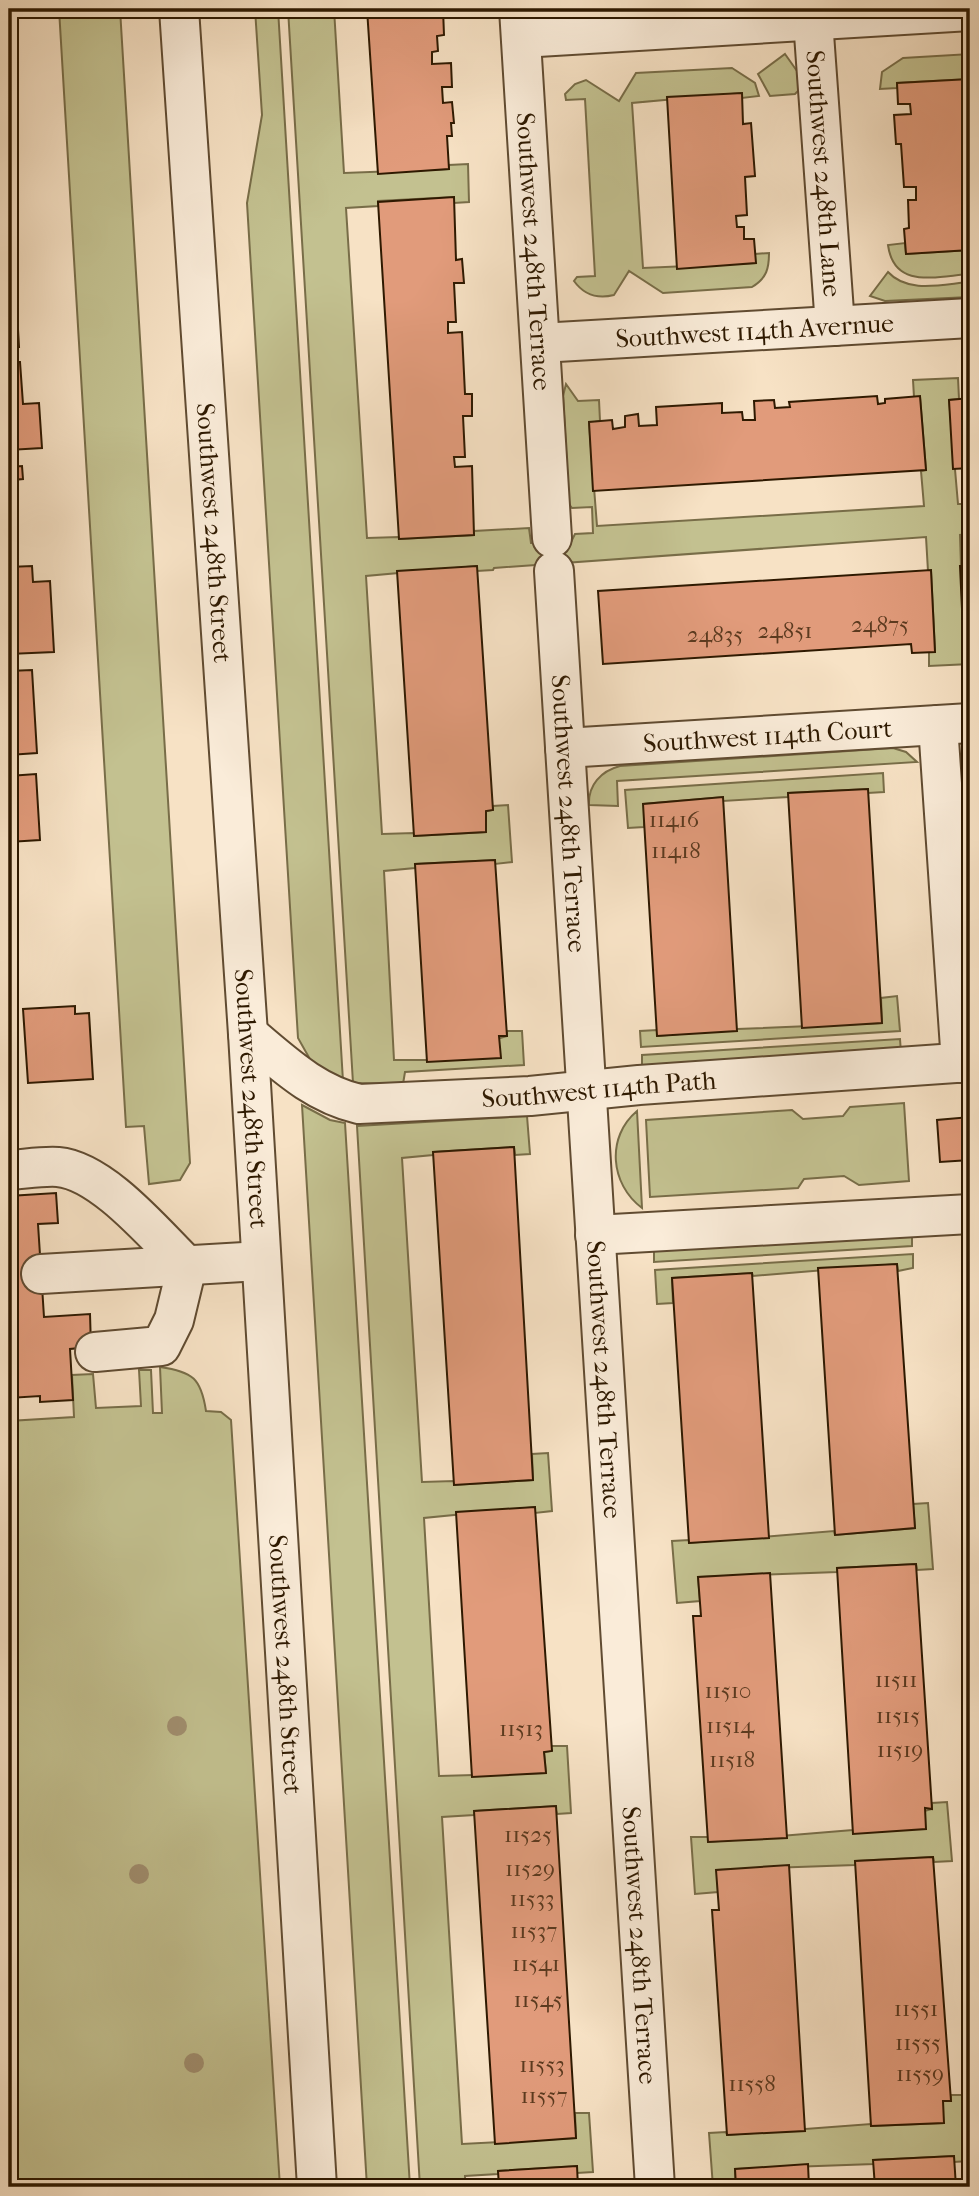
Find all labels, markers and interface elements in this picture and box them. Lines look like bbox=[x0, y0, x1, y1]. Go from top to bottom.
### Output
street label: Southwest 248th Lane bbox=[800, 49, 848, 298]
street label: Southwest 248th Terrace bbox=[510, 112, 558, 392]
street label: Southwest 114th Avernue bbox=[614, 307, 895, 354]
street label: Southwest 248th Street bbox=[190, 402, 239, 665]
house number: 24875 bbox=[851, 611, 909, 638]
house number: 24851 bbox=[757, 617, 813, 644]
house number: 24835 bbox=[687, 621, 743, 648]
street label: Southwest 248th Terrace bbox=[545, 674, 593, 954]
street label: Southwest 114th Court bbox=[642, 712, 894, 759]
house number: 11416 bbox=[649, 806, 700, 833]
house number: 11418 bbox=[651, 837, 701, 864]
street label: Southwest 248th Street bbox=[228, 968, 275, 1230]
street label: Southwest 114th Path bbox=[481, 1064, 718, 1114]
street label: Southwest 248th Terrace bbox=[580, 1239, 629, 1520]
street label: Southwest 248th Street bbox=[262, 1534, 309, 1796]
house number: 11511 bbox=[875, 1666, 917, 1693]
house number: 11510 bbox=[704, 1677, 752, 1704]
house number: 11515 bbox=[876, 1702, 920, 1729]
house number: 11514 bbox=[706, 1712, 755, 1739]
house number: 11513 bbox=[499, 1715, 543, 1742]
house number: 11519 bbox=[877, 1736, 923, 1763]
house number: 11518 bbox=[709, 1746, 755, 1773]
street label: Southwest 248th Terrace bbox=[616, 1805, 664, 2085]
house number: 11525 bbox=[504, 1821, 552, 1848]
house number: 11529 bbox=[505, 1855, 555, 1882]
house number: 11533 bbox=[509, 1885, 555, 1912]
house number: 11537 bbox=[511, 1917, 557, 1944]
house number: 11541 bbox=[512, 1950, 560, 1977]
house number: 11545 bbox=[513, 1986, 563, 2013]
house number: 11551 bbox=[894, 1995, 938, 2022]
house number: 11555 bbox=[895, 2029, 941, 2056]
house number: 11553 bbox=[519, 2051, 565, 2078]
house number: 11559 bbox=[896, 2060, 944, 2087]
house number: 11558 bbox=[728, 2070, 776, 2097]
house number: 11557 bbox=[520, 2082, 568, 2109]

